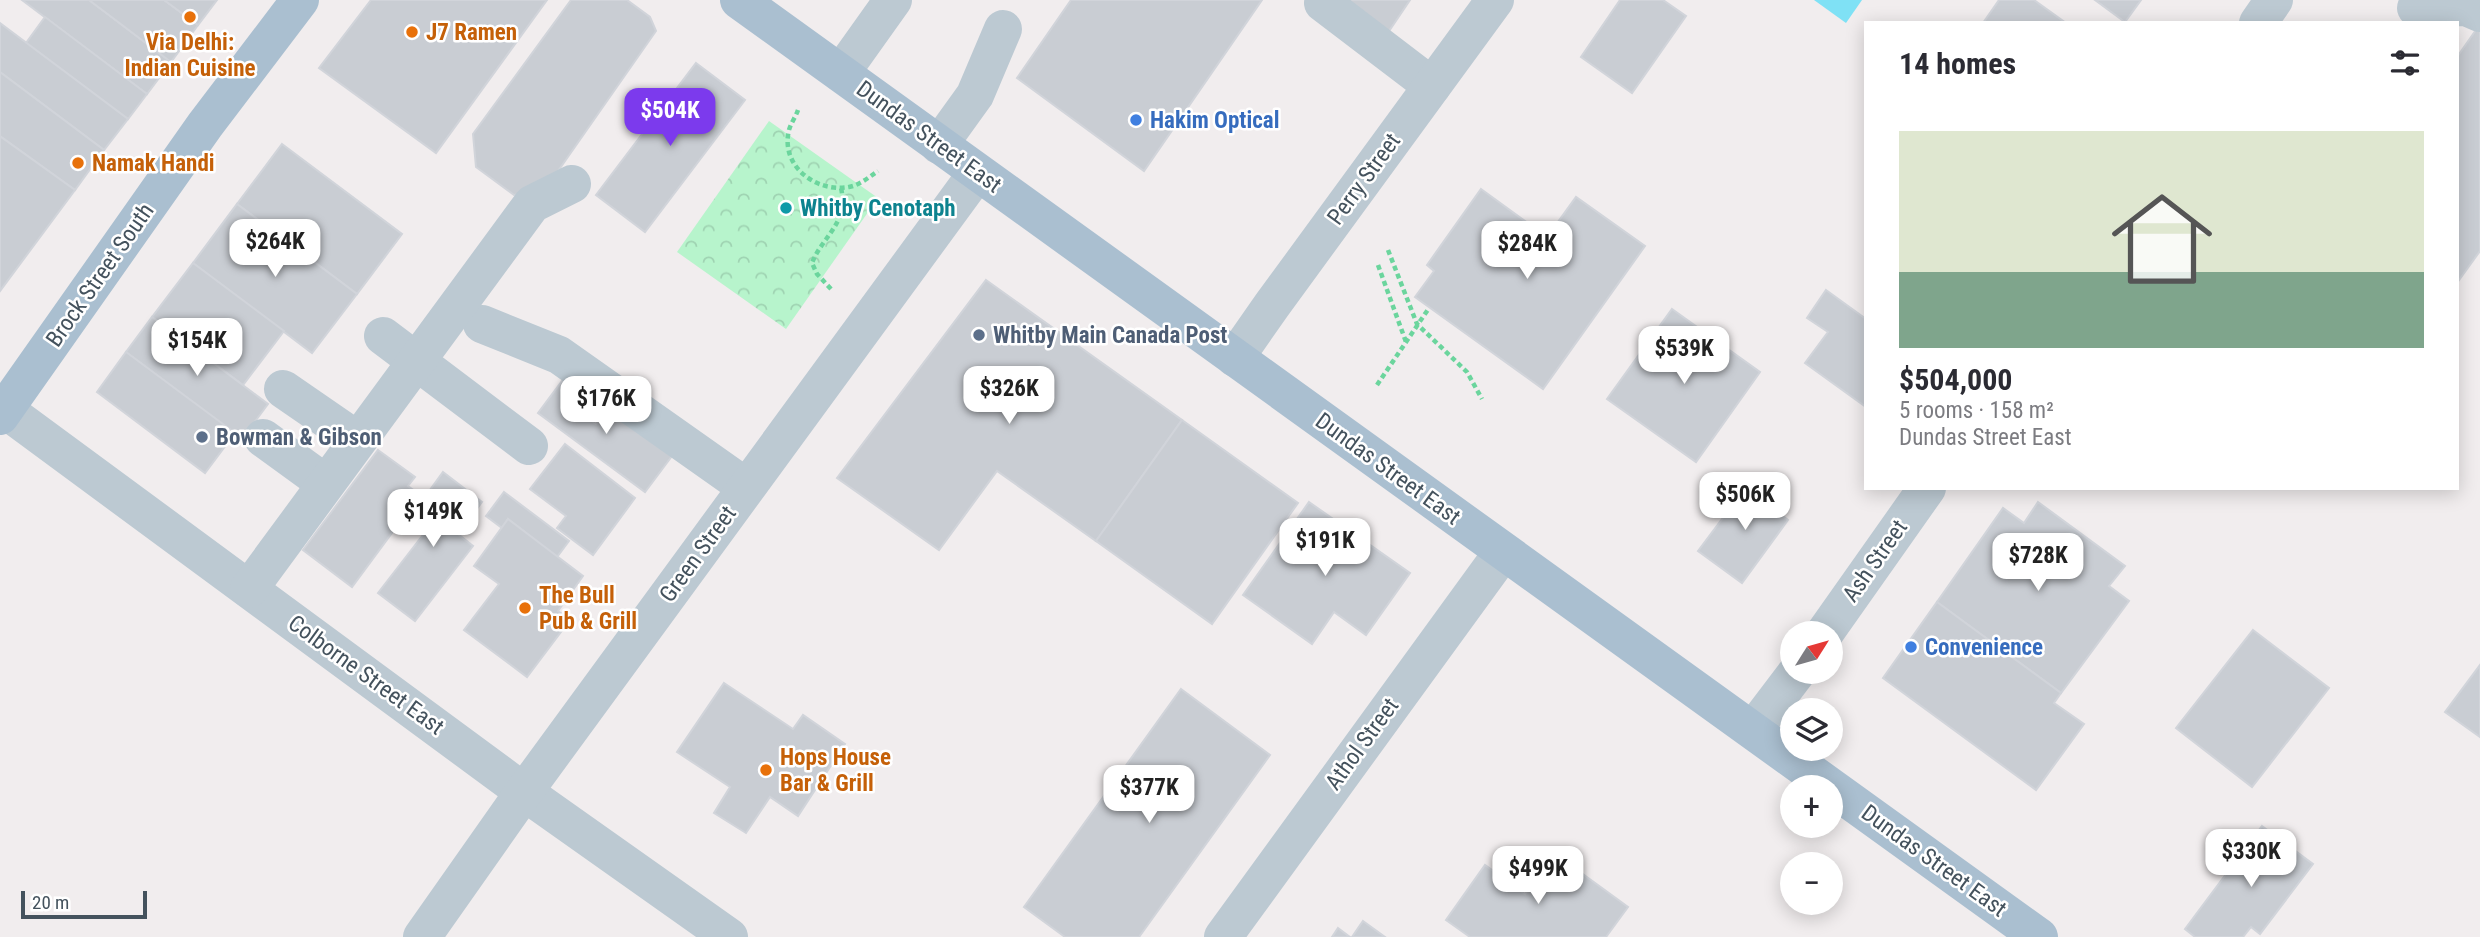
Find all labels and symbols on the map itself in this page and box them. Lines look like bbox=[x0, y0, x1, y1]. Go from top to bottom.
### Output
marker: Via Delhi: Indian Cuisine bbox=[182, 9, 198, 25]
place label: J7 Ramen bbox=[426, 19, 517, 46]
marker: J7 Ramen bbox=[404, 24, 420, 40]
place label: Via Delhi: Indian Cuisine bbox=[125, 29, 255, 82]
street label: Dundas Street East bbox=[851, 75, 1007, 199]
pin: $504K bbox=[621, 88, 719, 148]
place label: Hakim Optical bbox=[1150, 107, 1279, 134]
marker: Hakim Optical bbox=[1128, 112, 1144, 128]
street label: Perry Street bbox=[1322, 128, 1406, 230]
place label: Namak Handi bbox=[92, 150, 215, 177]
marker: Namak Handi bbox=[70, 155, 86, 171]
place label: Whitby Cenotaph bbox=[800, 195, 956, 222]
street label: Brock Street South bbox=[41, 198, 159, 352]
marker: Whitby Cenotaph bbox=[778, 200, 794, 216]
pin: $264K bbox=[226, 219, 324, 279]
pin: $284K bbox=[1478, 222, 1576, 281]
pin: $154K bbox=[148, 318, 246, 378]
place label: Whitby Main Canada Post bbox=[993, 322, 1227, 349]
pin: $539K bbox=[1635, 326, 1733, 386]
marker: Whitby Main Canada Post bbox=[971, 327, 987, 343]
pin: $326K bbox=[960, 366, 1058, 426]
pin: $176K bbox=[557, 376, 655, 436]
street label: Dundas Street East bbox=[1310, 407, 1466, 531]
place label: Bowman & Gibson bbox=[216, 424, 382, 451]
marker: Bowman & Gibson bbox=[194, 429, 210, 445]
pin: $506K bbox=[1696, 472, 1794, 532]
pin: $149K bbox=[384, 490, 482, 549]
street label: Green Street bbox=[654, 501, 742, 607]
street label: Ash Street bbox=[1837, 515, 1913, 607]
pin: $191K bbox=[1276, 518, 1374, 578]
pin: $728K bbox=[1989, 534, 2087, 593]
place label: The Bull Pub & Grill bbox=[539, 582, 637, 635]
marker: The Bull Pub & Grill bbox=[517, 600, 533, 616]
street label: Colborne Street East bbox=[283, 609, 449, 741]
north arrow bbox=[1780, 621, 1843, 684]
place label: Convenience bbox=[1925, 634, 2043, 661]
marker: Convenience bbox=[1903, 639, 1919, 655]
street label: Athol Street bbox=[1320, 693, 1404, 795]
place label: Hops House Bar & Grill bbox=[780, 744, 891, 797]
marker: Hops House Bar & Grill bbox=[758, 762, 774, 778]
pin: $377K bbox=[1100, 766, 1198, 825]
street label: Dundas Street East bbox=[1856, 799, 2012, 923]
pin: $330K bbox=[2202, 830, 2300, 889]
pin: $499K bbox=[1489, 846, 1587, 906]
scale bar bbox=[21, 888, 147, 920]

